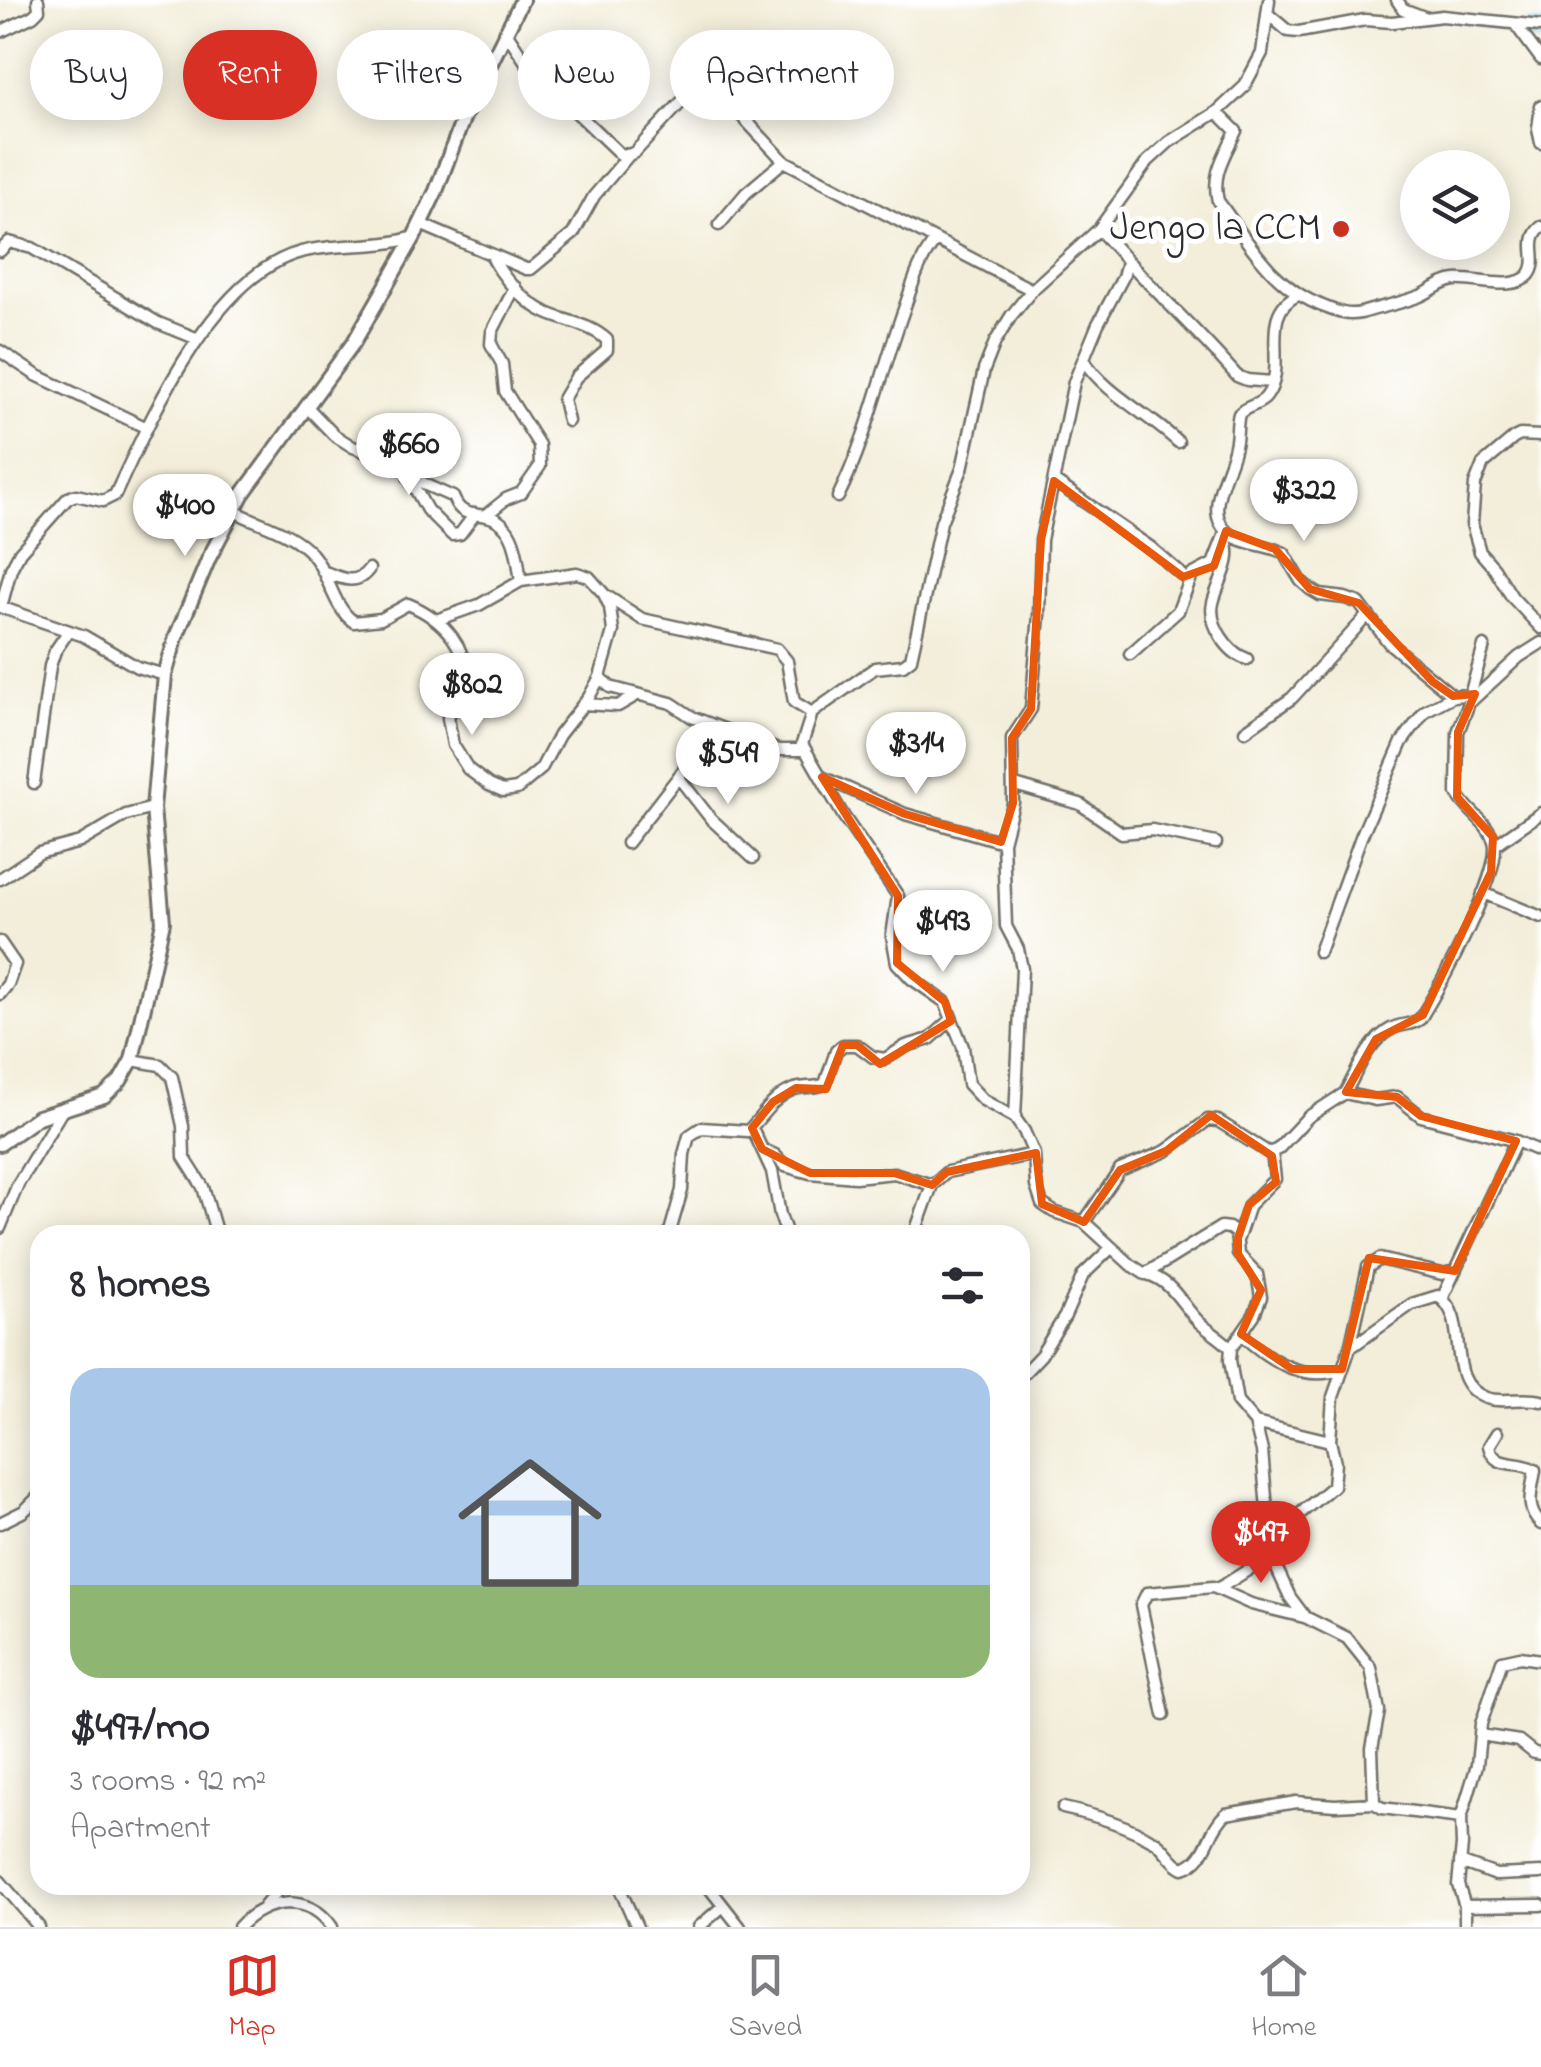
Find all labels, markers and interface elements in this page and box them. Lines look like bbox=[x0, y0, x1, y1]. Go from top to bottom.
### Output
chip: Buy bbox=[30, 30, 163, 120]
chip: Rent bbox=[183, 30, 317, 120]
chip: Filters bbox=[337, 30, 498, 120]
chip: New bbox=[518, 30, 650, 120]
chip: Apartment bbox=[670, 30, 894, 120]
map controls bbox=[1400, 150, 1510, 260]
button: layers bbox=[1400, 150, 1510, 260]
place label: Jengo la CCM bbox=[1110, 200, 1321, 259]
marker: Jengo la CCM bbox=[1330, 218, 1352, 240]
pin: $660 bbox=[350, 413, 468, 498]
text: $660 bbox=[378, 422, 440, 469]
pin: $322 bbox=[1245, 459, 1363, 544]
text: $322 bbox=[1272, 468, 1336, 515]
pin: $400 bbox=[126, 474, 244, 559]
text: $400 bbox=[155, 483, 215, 530]
pin: $802 bbox=[413, 653, 531, 738]
text: $802 bbox=[441, 662, 503, 709]
pin: $314 bbox=[857, 712, 975, 797]
text: $314 bbox=[888, 721, 944, 768]
pin: $549 bbox=[669, 722, 787, 807]
text: $549 bbox=[698, 731, 758, 778]
pin: $493 bbox=[884, 890, 1002, 975]
text: $493 bbox=[915, 899, 971, 946]
text: 8 homes bbox=[70, 1255, 211, 1316]
icon: filters bbox=[935, 1258, 990, 1313]
icon: home bbox=[440, 1433, 620, 1613]
pin: $497 bbox=[1202, 1501, 1320, 1586]
text: $497 bbox=[1233, 1510, 1289, 1557]
text: $497/mo bbox=[70, 1698, 210, 1759]
text: 3 rooms · 92 m² bbox=[70, 1759, 266, 1806]
text: Apartment bbox=[70, 1806, 211, 1853]
tab: Map bbox=[225, 1948, 280, 2049]
tab: Saved bbox=[729, 1948, 802, 2049]
tab: Home bbox=[1251, 1948, 1316, 2049]

